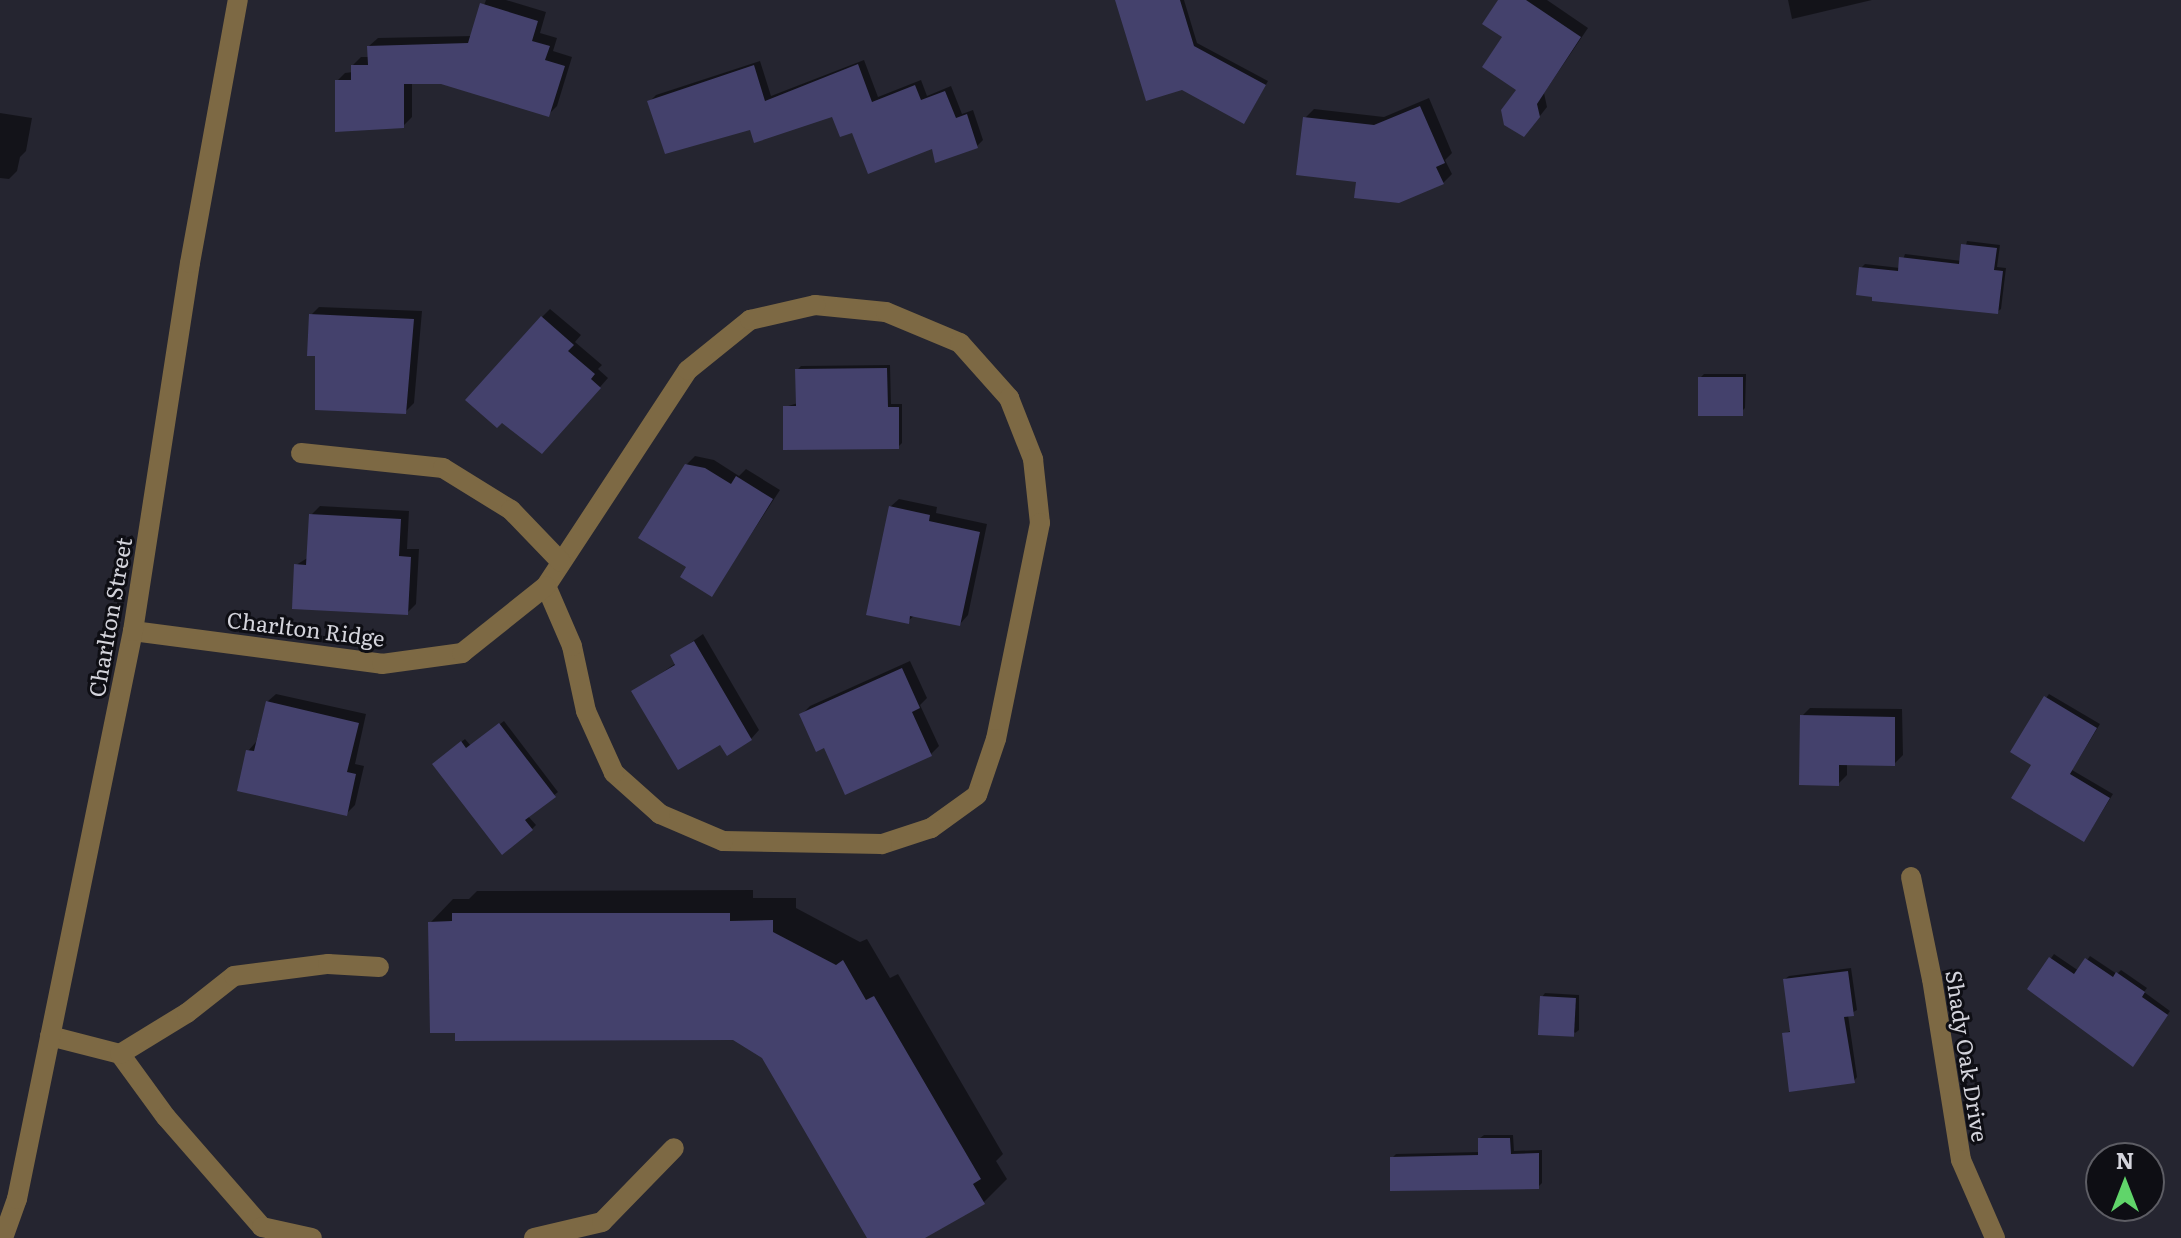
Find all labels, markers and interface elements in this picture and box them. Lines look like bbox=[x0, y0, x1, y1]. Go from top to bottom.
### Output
street label: Charlton Street bbox=[82, 535, 136, 699]
street label: Charlton Ridge bbox=[226, 605, 386, 651]
street label: Shady Oak Drive bbox=[1941, 968, 1995, 1144]
north arrow bbox=[2085, 1142, 2165, 1222]
text: N bbox=[2116, 1143, 2134, 1176]

